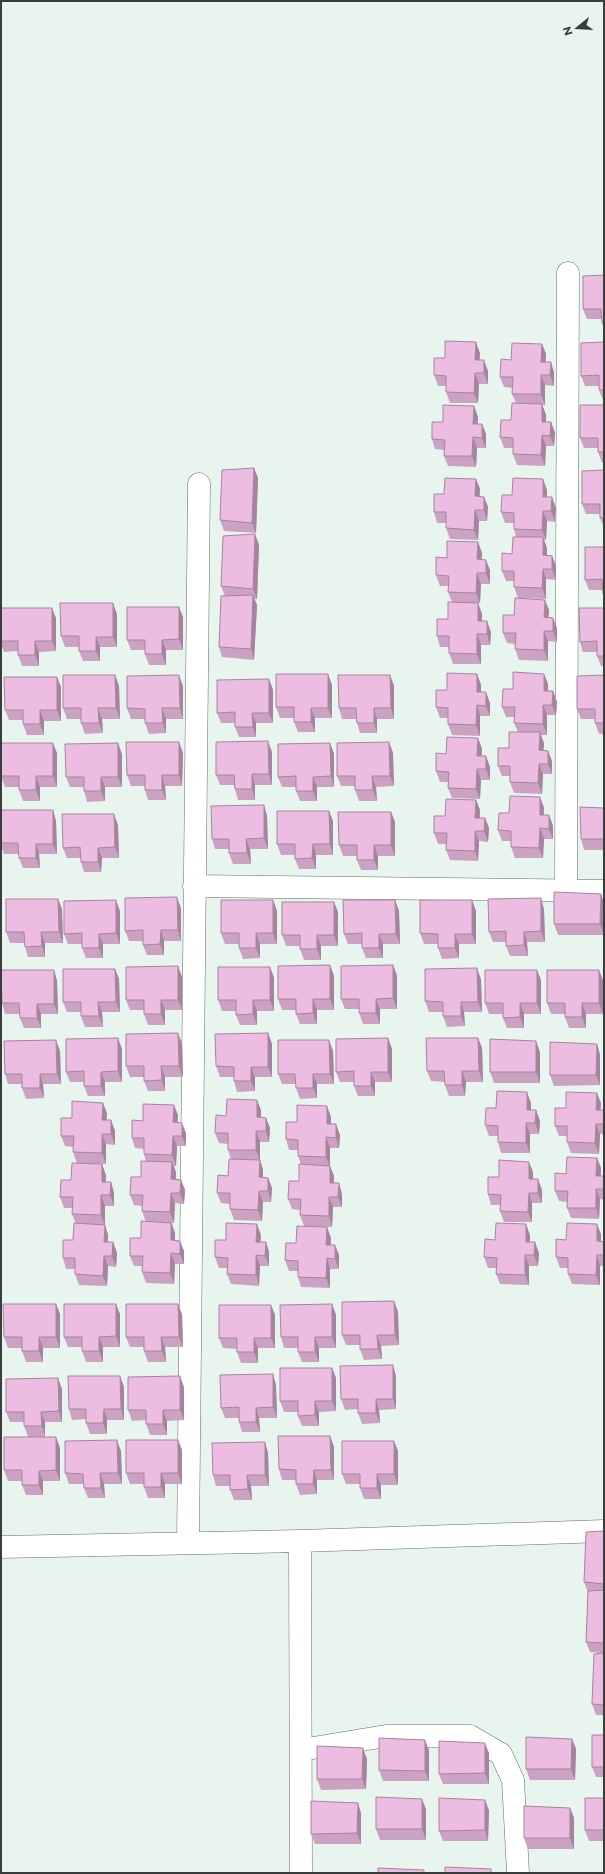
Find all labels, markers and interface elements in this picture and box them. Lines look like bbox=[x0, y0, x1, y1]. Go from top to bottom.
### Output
north arrow bbox=[557, 8, 597, 48]
text: N bbox=[559, 25, 576, 37]

